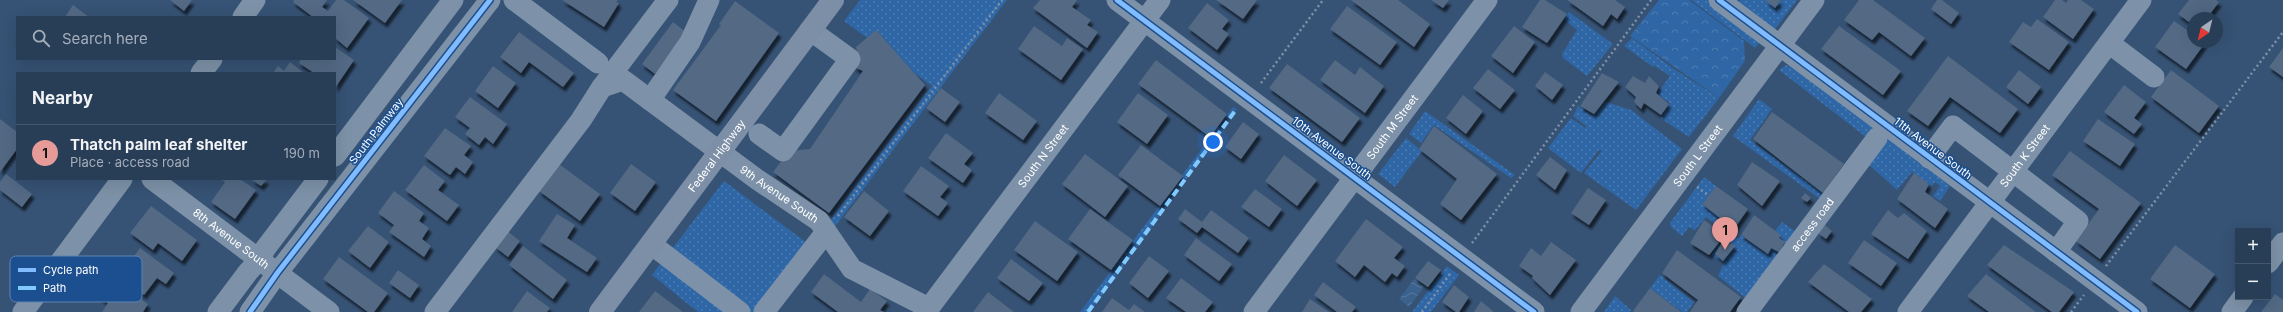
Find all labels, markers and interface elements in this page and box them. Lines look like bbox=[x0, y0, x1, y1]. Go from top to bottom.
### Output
north arrow bbox=[2187, 12, 2223, 48]
search box bbox=[16, 16, 336, 60]
icon: search bbox=[30, 27, 52, 49]
text: Search here bbox=[62, 29, 148, 48]
text: Nearby bbox=[32, 88, 93, 108]
street label: South M Street bbox=[1363, 91, 1421, 162]
street label: South Palmway bbox=[346, 95, 406, 167]
street label: 10th Avenue South bbox=[1289, 113, 1375, 183]
street label: 11th Avenue South bbox=[1891, 114, 1975, 182]
street label: Federal Highway bbox=[685, 117, 748, 195]
street label: South N Street bbox=[1015, 121, 1072, 191]
street label: South K Street bbox=[1997, 121, 2053, 190]
street label: South L Street bbox=[1670, 122, 1726, 190]
your location bbox=[1203, 132, 1223, 152]
text: Thatch palm leaf shelter bbox=[70, 135, 247, 154]
text: 1 bbox=[42, 145, 48, 161]
text: 190 m bbox=[283, 145, 320, 161]
text: Place · access road bbox=[70, 154, 190, 170]
street label: 9th Avenue South bbox=[737, 162, 821, 226]
street label: access road bbox=[1788, 195, 1837, 254]
street label: 8th Avenue South bbox=[190, 205, 272, 272]
pin: 1 bbox=[1712, 217, 1738, 250]
map controls bbox=[2235, 228, 2271, 300]
button: + bbox=[2235, 228, 2271, 264]
legend bbox=[10, 256, 142, 302]
text: Cycle path bbox=[43, 263, 99, 277]
button: − bbox=[2235, 264, 2271, 300]
text: Path bbox=[43, 281, 66, 295]

